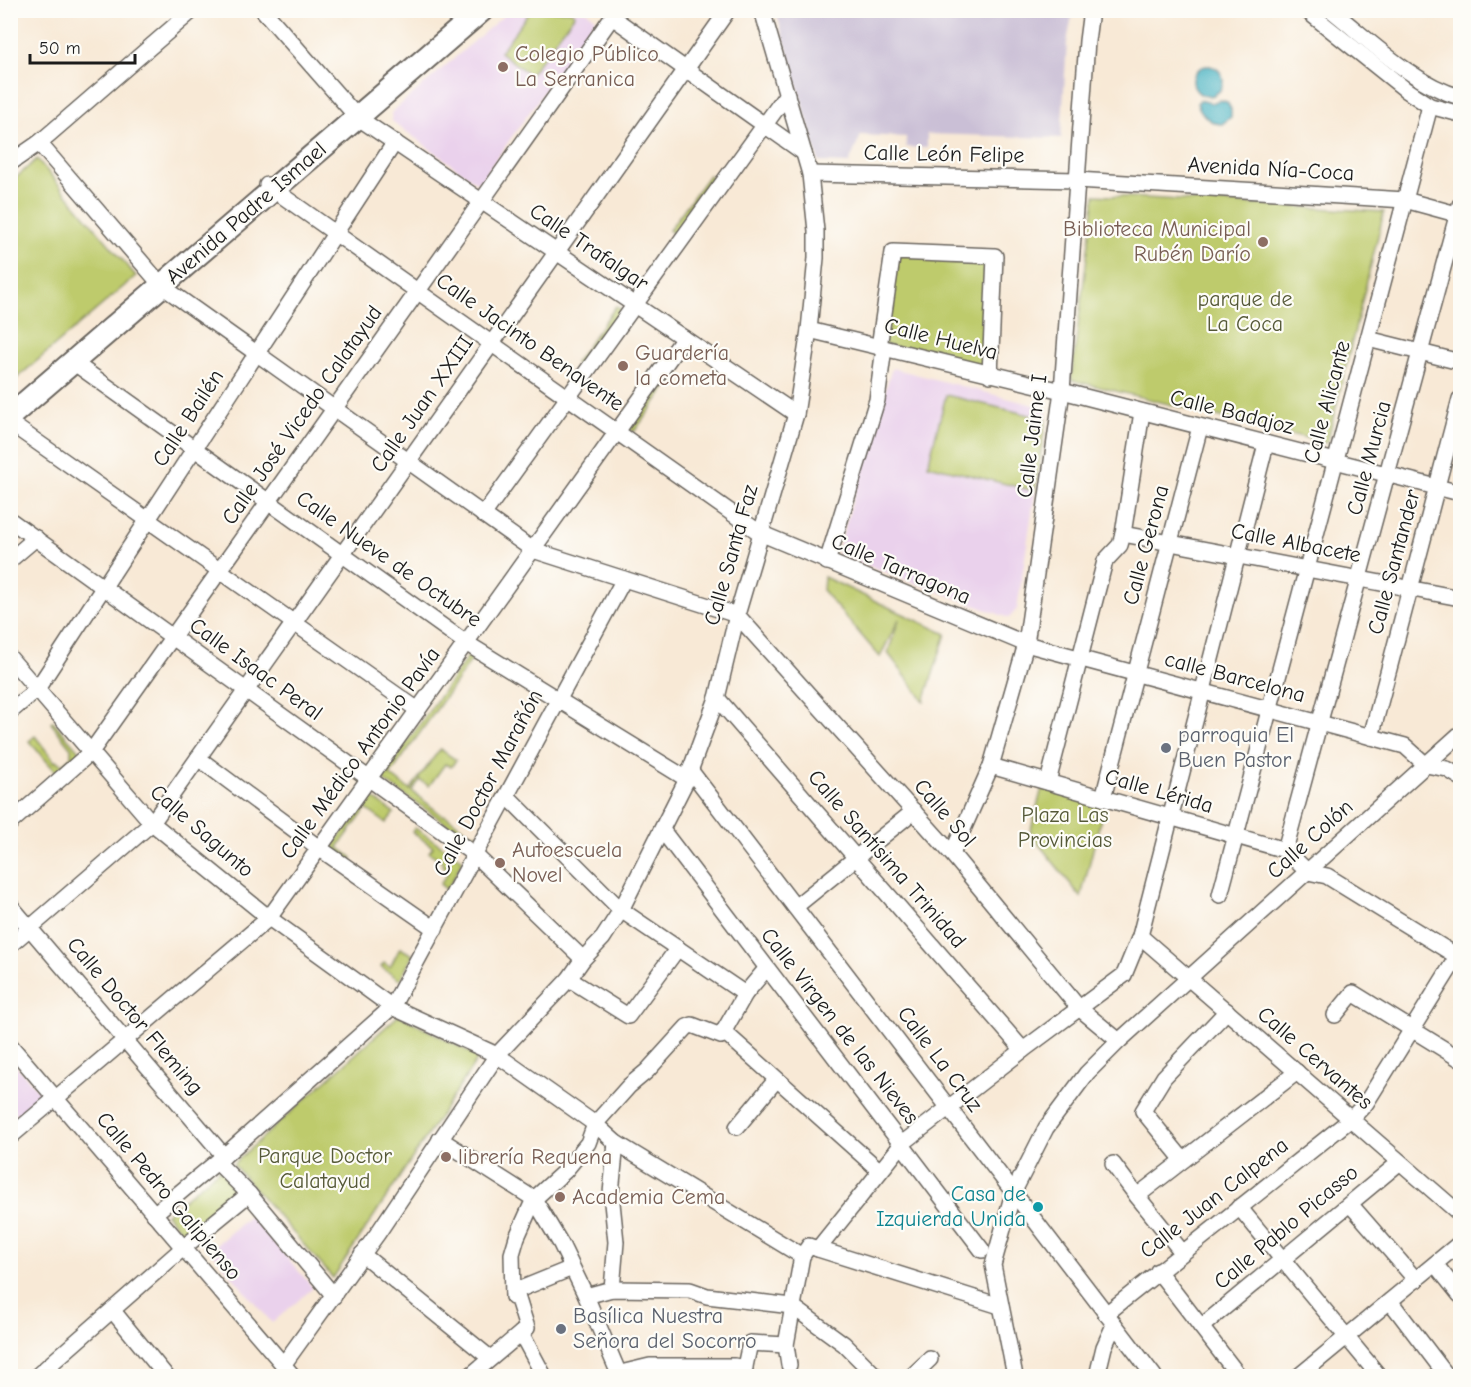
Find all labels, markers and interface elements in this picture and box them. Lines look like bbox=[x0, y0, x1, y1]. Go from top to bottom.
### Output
scale bar bbox=[30, 27, 135, 65]
text: 50 m bbox=[39, 38, 81, 59]
place label: Colegio Público La Serranica bbox=[515, 41, 659, 92]
marker: Colegio Público La Serranica bbox=[496, 60, 510, 74]
street label: Avenida Padre Ismael bbox=[160, 136, 332, 290]
street label: Calle León Felipe bbox=[863, 140, 1025, 168]
street label: Avenida Nía-Coca bbox=[1187, 152, 1355, 186]
street label: Calle Trafalgar bbox=[525, 198, 654, 296]
place label: Biblioteca Municipal Rubén Darío bbox=[1063, 216, 1251, 267]
marker: Biblioteca Municipal Rubén Darío bbox=[1256, 235, 1270, 249]
street label: Calle Jacinto Benavente bbox=[431, 267, 629, 417]
park label: parque de La Coca bbox=[1197, 286, 1293, 337]
street label: Calle José Vicedo Calatayud bbox=[216, 300, 388, 530]
street label: Calle Huelva bbox=[882, 312, 1000, 366]
street label: Calle Juan XXIII bbox=[365, 331, 479, 477]
street label: Calle Alicante bbox=[1298, 338, 1356, 466]
place label: Guardería la cometa bbox=[635, 340, 729, 391]
marker: Guardería la cometa bbox=[616, 359, 630, 373]
street label: Calle Bailén bbox=[147, 364, 229, 472]
street label: Calle Jaime I bbox=[1012, 373, 1052, 499]
street label: Calle Badajoz bbox=[1167, 384, 1297, 440]
street label: Calle Murcia bbox=[1341, 398, 1397, 518]
street label: Calle Santa Faz bbox=[698, 481, 764, 628]
street label: Calle Gerona bbox=[1118, 482, 1174, 608]
street label: Calle Nueve de Octubre bbox=[291, 485, 487, 633]
street label: Calle Santander bbox=[1362, 486, 1426, 637]
street label: Calle Albacete bbox=[1229, 518, 1363, 568]
street label: Calle Tarragona bbox=[827, 528, 975, 610]
street label: Calle Isaac Peral bbox=[184, 612, 328, 726]
street label: Calle Médico Antonio Pavía bbox=[274, 642, 446, 864]
street label: calle Barcelona bbox=[1162, 646, 1308, 708]
street label: Calle Doctor Marañón bbox=[428, 685, 548, 881]
place label: parroquia El Buen Pastor bbox=[1178, 722, 1294, 773]
marker: parroquia El Buen Pastor bbox=[1159, 741, 1173, 755]
street label: Calle Lérida bbox=[1102, 763, 1216, 819]
street label: Calle Santísima Trinidad bbox=[802, 764, 972, 954]
street label: Calle Sol bbox=[908, 774, 982, 852]
street label: Calle Sagunto bbox=[145, 779, 259, 883]
street label: Calle Colón bbox=[1262, 794, 1358, 884]
park label: Plaza Las Provincias bbox=[1018, 802, 1112, 853]
place label: Autoescuela Novel bbox=[512, 837, 622, 888]
marker: Autoescuela Novel bbox=[493, 856, 507, 870]
street label: Calle Virgen de las Nieves bbox=[755, 923, 925, 1129]
street label: Calle Doctor Fleming bbox=[61, 932, 209, 1100]
street label: Calle La Cruz bbox=[892, 1001, 988, 1117]
street label: Calle Cervantes bbox=[1252, 1001, 1378, 1115]
street label: Calle Pedro Galipienso bbox=[91, 1107, 247, 1285]
street label: Calle Juan Calpena bbox=[1135, 1132, 1293, 1264]
park label: Parque Doctor Calatayud bbox=[258, 1143, 392, 1194]
place label: librería Requena bbox=[458, 1144, 612, 1170]
marker: librería Requena bbox=[439, 1150, 453, 1164]
street label: Calle Pablo Picasso bbox=[1209, 1159, 1363, 1295]
place label: Casa de Izquierda Unida bbox=[876, 1181, 1026, 1232]
place label: Academia Cema bbox=[572, 1184, 725, 1210]
marker: Academia Cema bbox=[553, 1190, 567, 1204]
marker: Casa de Izquierda Unida bbox=[1031, 1200, 1045, 1214]
place label: Basílica Nuestra Señora del Socorro bbox=[573, 1303, 757, 1354]
marker: Basílica Nuestra Señora del Socorro bbox=[554, 1322, 568, 1336]

